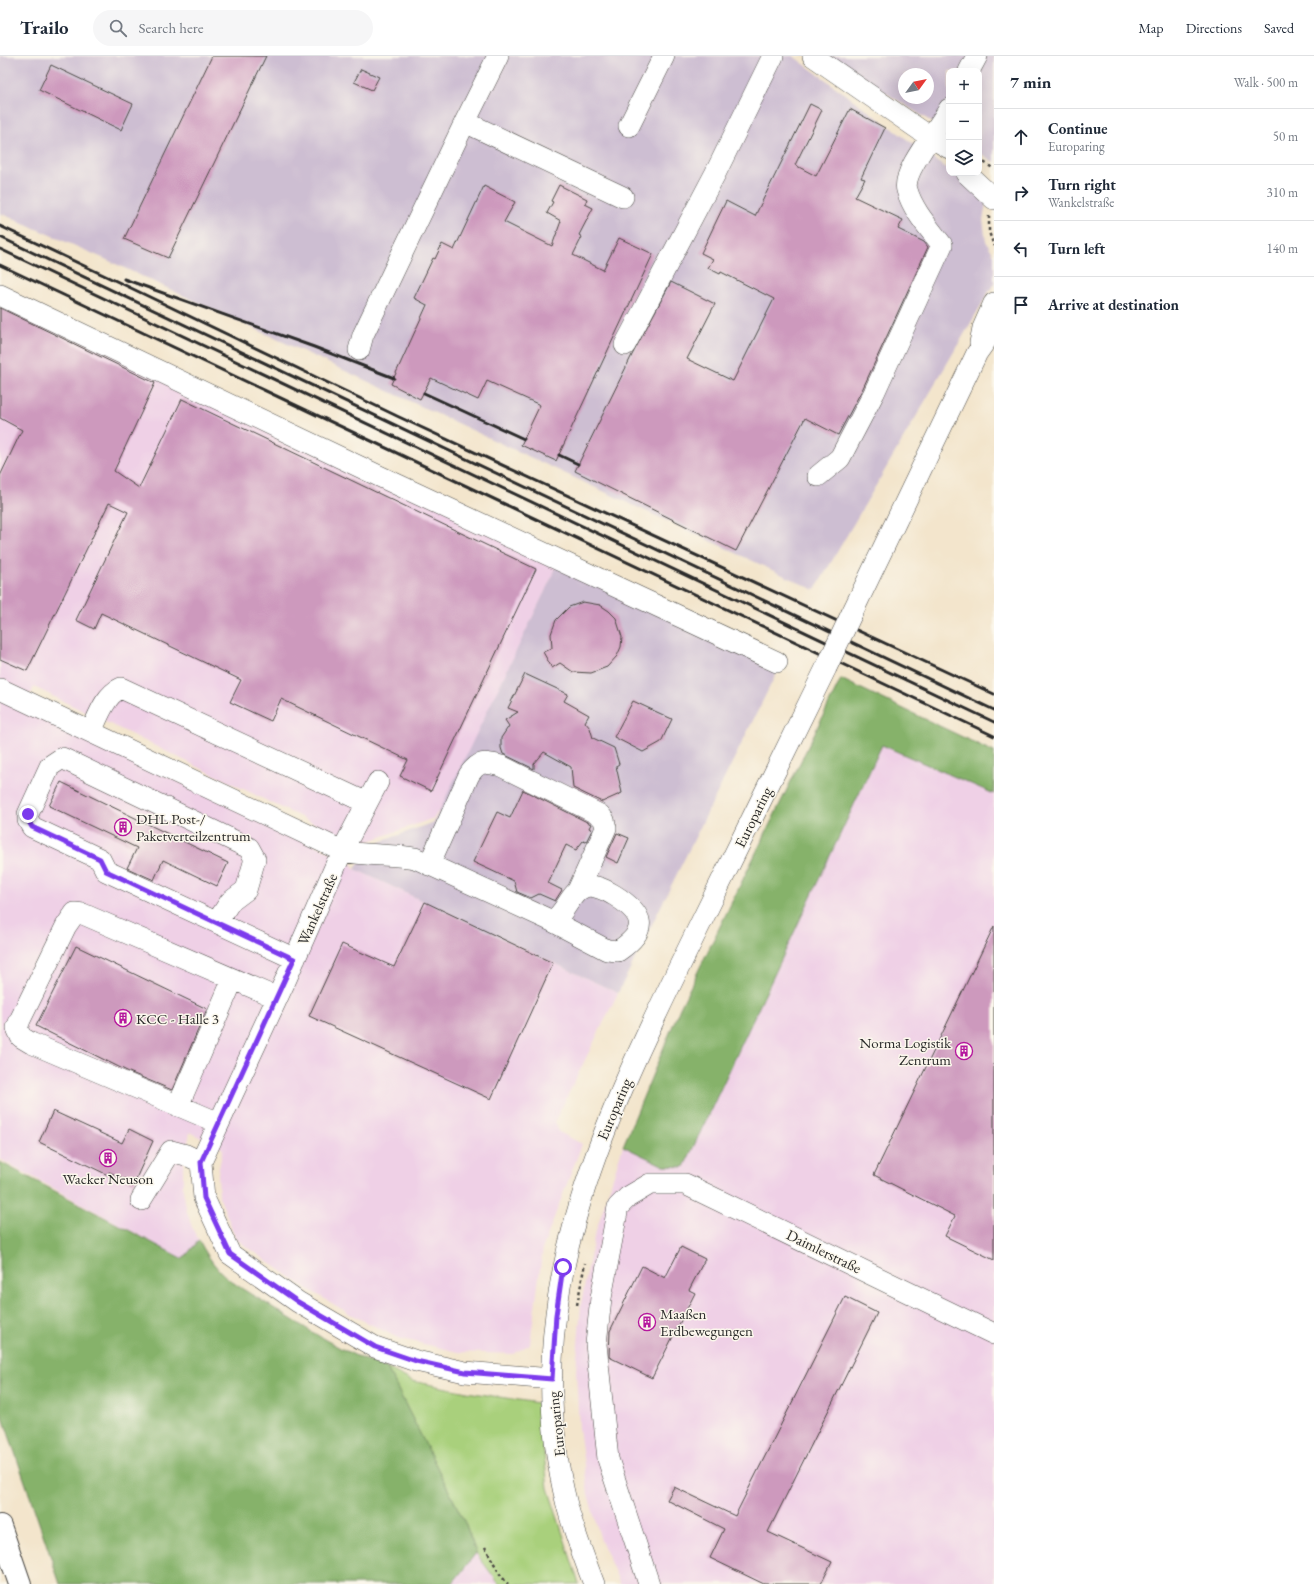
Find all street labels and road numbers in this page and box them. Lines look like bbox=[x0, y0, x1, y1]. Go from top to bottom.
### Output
street label: Europaring bbox=[730, 783, 776, 851]
street label: Wankelstraße bbox=[293, 870, 341, 948]
street label: Europaring bbox=[592, 1075, 636, 1143]
street label: Daimlerstraße bbox=[783, 1225, 865, 1277]
street label: Europaring bbox=[543, 1390, 569, 1458]

